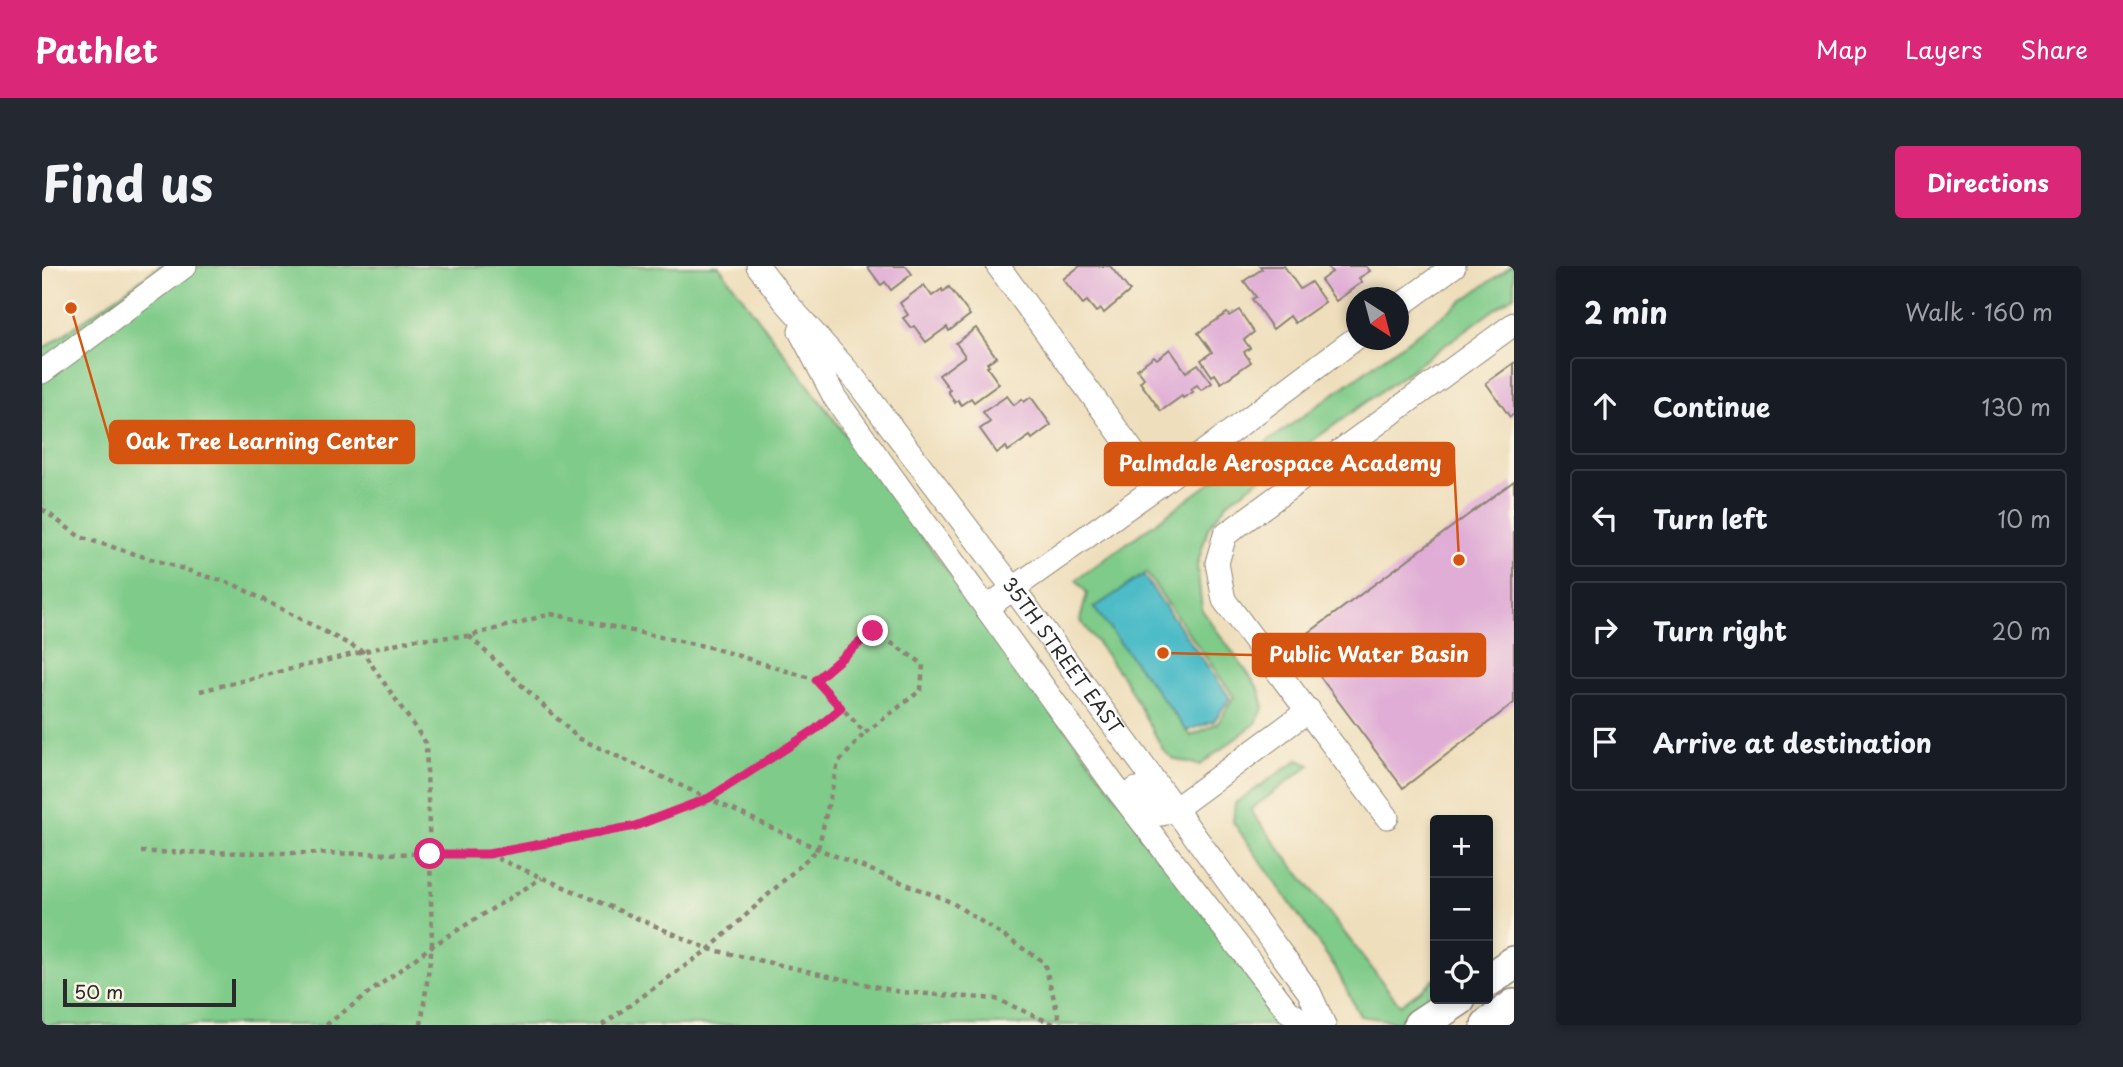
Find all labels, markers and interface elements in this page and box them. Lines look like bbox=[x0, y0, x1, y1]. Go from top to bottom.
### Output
text: Pathlet bbox=[35, 24, 158, 74]
text: Map bbox=[1816, 31, 1867, 67]
text: Layers bbox=[1905, 31, 1982, 67]
text: Share bbox=[2020, 31, 2088, 67]
text: Find us bbox=[42, 145, 213, 219]
button: Directions bbox=[1895, 146, 2081, 218]
north arrow bbox=[1346, 287, 1409, 350]
text: 2 min bbox=[1584, 289, 1668, 334]
text: Walk · 160 m bbox=[1905, 294, 2053, 329]
icon: ahead bbox=[1586, 387, 1624, 425]
text: Continue bbox=[1653, 387, 1770, 426]
text: 130 m bbox=[1981, 389, 2051, 424]
callout: Oak Tree Learning Center bbox=[110, 421, 414, 463]
text: Oak Tree Learning Center bbox=[126, 424, 398, 456]
callout: Palmdale Aerospace Academy bbox=[1105, 443, 1454, 485]
text: Palmdale Aerospace Academy bbox=[1119, 446, 1441, 478]
icon: left bbox=[1586, 499, 1624, 537]
text: Turn left bbox=[1653, 499, 1768, 538]
text: 10 m bbox=[1997, 501, 2051, 536]
street label: 35TH STREET EAST bbox=[996, 571, 1130, 739]
icon: right bbox=[1586, 611, 1624, 649]
text: Turn right bbox=[1653, 611, 1787, 650]
text: 20 m bbox=[1992, 613, 2051, 648]
route end bbox=[857, 615, 888, 646]
callout: Public Water Basin bbox=[1253, 634, 1485, 676]
text: Public Water Basin bbox=[1269, 637, 1469, 669]
icon: arrive bbox=[1586, 723, 1624, 761]
text: Arrive at destination bbox=[1653, 723, 1932, 762]
map controls bbox=[1430, 815, 1493, 1004]
button: + bbox=[1430, 815, 1493, 878]
route start bbox=[414, 838, 445, 869]
button: − bbox=[1430, 878, 1493, 941]
button: locate bbox=[1430, 941, 1493, 1004]
scale bar bbox=[63, 976, 236, 1008]
text: 50 m bbox=[74, 977, 123, 1005]

